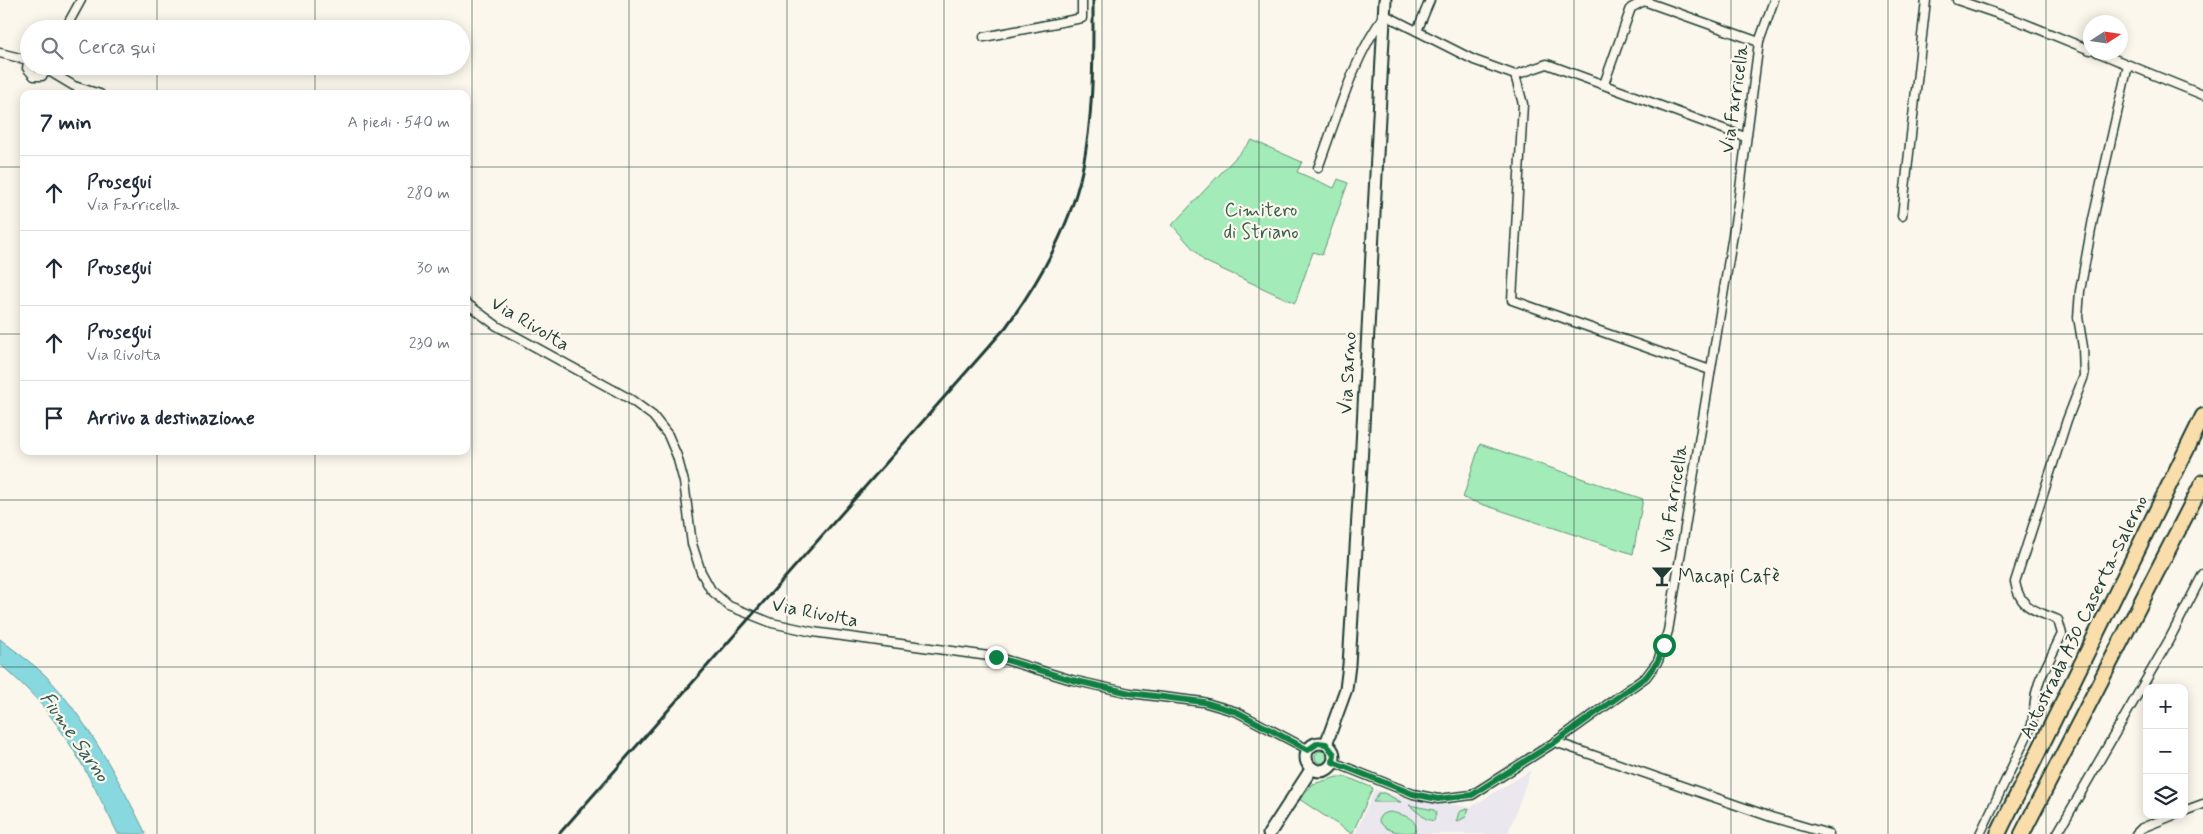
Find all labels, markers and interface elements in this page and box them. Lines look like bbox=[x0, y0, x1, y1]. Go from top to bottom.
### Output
north arrow bbox=[2083, 15, 2128, 60]
search box bbox=[20, 20, 470, 75]
icon: search bbox=[38, 34, 66, 62]
text: Cerca qui bbox=[78, 35, 156, 60]
street label: Via Farricella bbox=[1715, 42, 1755, 155]
text: 7 min bbox=[40, 109, 92, 137]
text: A piedi · 540 m bbox=[348, 112, 450, 133]
text: Prosegui bbox=[87, 170, 152, 195]
icon: ahead bbox=[40, 179, 68, 207]
text: 280 m bbox=[407, 183, 450, 204]
text: Via Farricella bbox=[87, 195, 179, 216]
park label: Cimitero di Striano bbox=[1223, 198, 1299, 245]
icon: ahead bbox=[40, 254, 68, 282]
text: Prosegui bbox=[87, 256, 152, 281]
text: 30 m bbox=[417, 258, 450, 279]
street label: Via Rivolta bbox=[486, 291, 574, 357]
text: Prosegui bbox=[87, 320, 152, 345]
icon: ahead bbox=[40, 329, 68, 357]
street label: Via Sarno bbox=[1333, 331, 1363, 415]
text: 230 m bbox=[409, 333, 450, 354]
text: Via Rivolta bbox=[87, 345, 161, 366]
icon: arrive bbox=[40, 404, 68, 432]
text: Arrivo a destinazione bbox=[87, 406, 255, 431]
street label: Via Farricella bbox=[1652, 442, 1694, 555]
street label: Autostrada A30 Caserta-Salerno bbox=[2014, 491, 2154, 743]
bar icon: Macapi Cafè bbox=[1649, 563, 1675, 589]
place label: Macapi Cafè bbox=[1678, 564, 1780, 589]
street label: Via Rivolta bbox=[770, 592, 860, 634]
route start bbox=[1653, 634, 1676, 657]
route end bbox=[985, 646, 1008, 669]
map controls bbox=[2143, 684, 2188, 819]
button: + bbox=[2143, 684, 2188, 729]
water label: Fiume Sarno bbox=[33, 687, 115, 788]
button: − bbox=[2143, 729, 2188, 774]
button: layers bbox=[2143, 774, 2188, 819]

